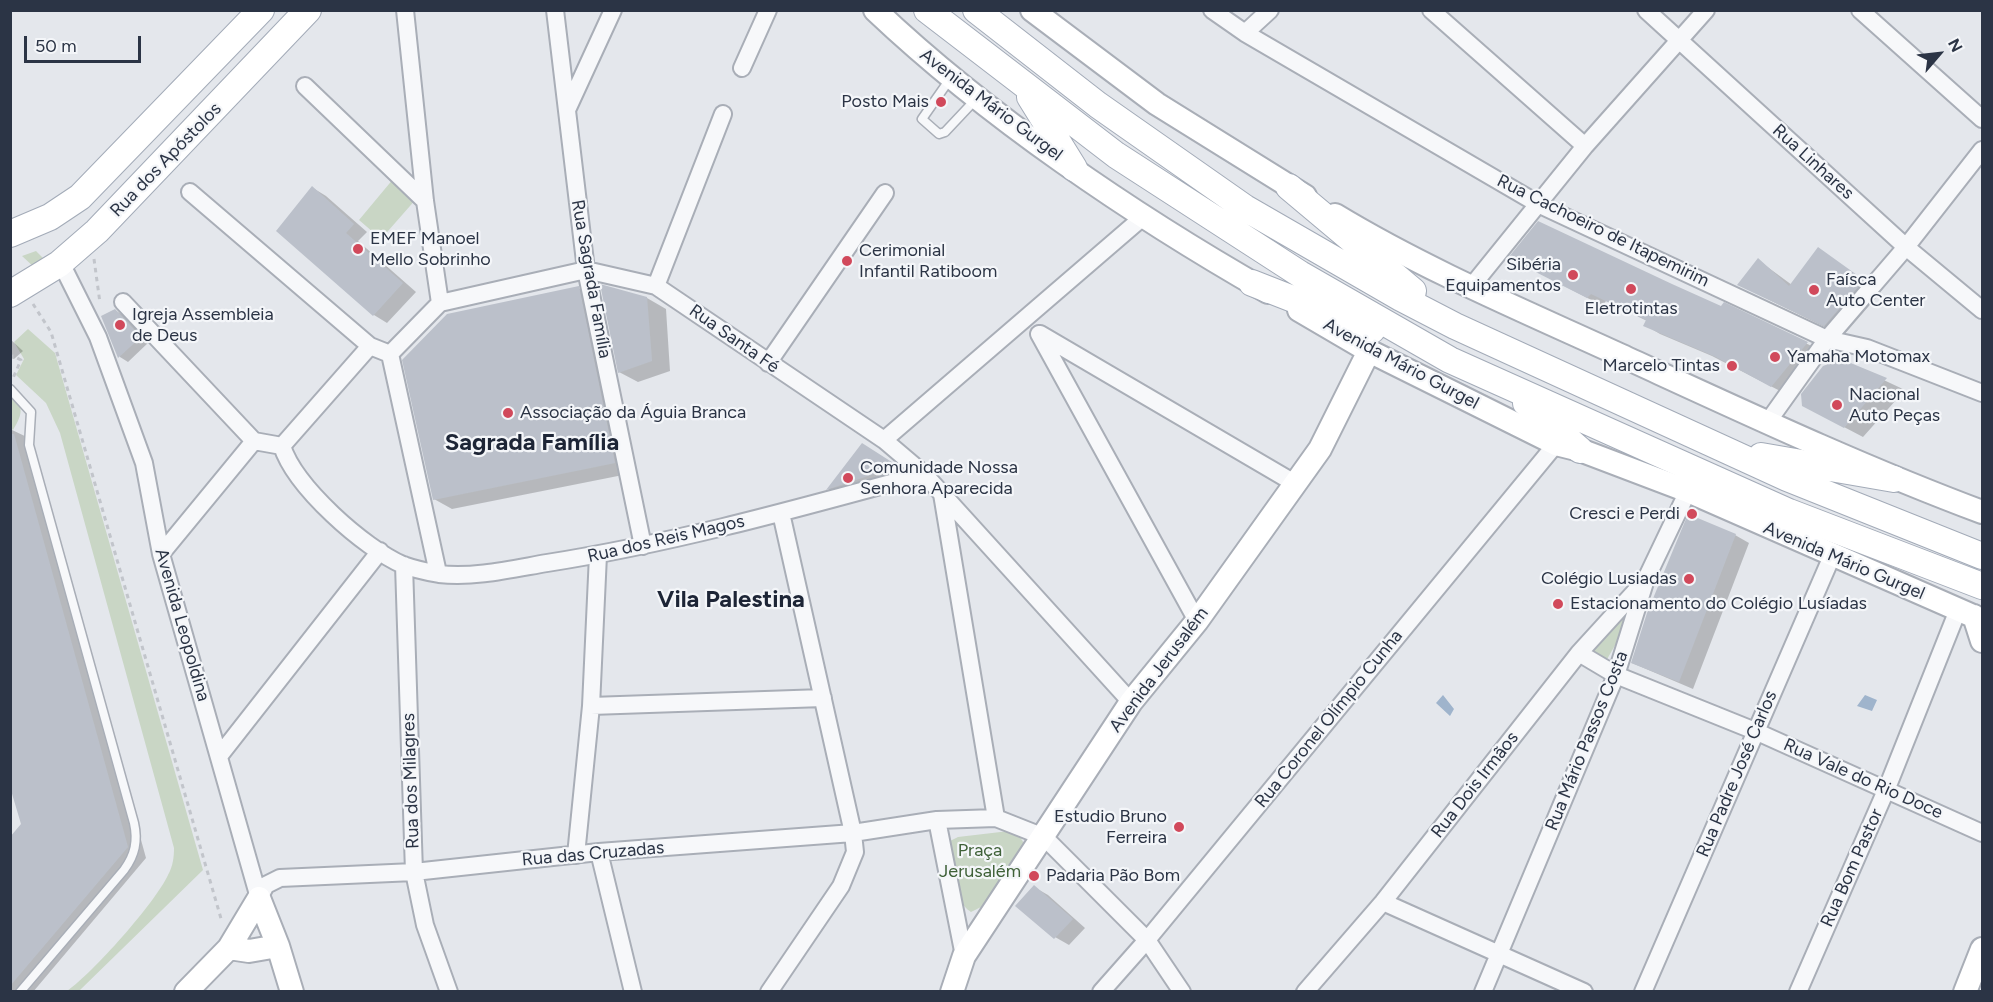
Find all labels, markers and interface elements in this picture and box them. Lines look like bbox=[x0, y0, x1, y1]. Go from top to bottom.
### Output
scale bar bbox=[27, 24, 144, 62]
north arrow bbox=[1909, 24, 1969, 84]
text: 50 m bbox=[35, 35, 77, 57]
text: N bbox=[1944, 35, 1967, 55]
street label: Avenida Mário Gurgel bbox=[915, 44, 1067, 166]
place label: Posto Mais bbox=[841, 91, 929, 113]
marker: Posto Mais bbox=[934, 95, 948, 109]
street label: Rua dos Apóstolos bbox=[106, 98, 226, 222]
street label: Rua Linhares bbox=[1768, 120, 1858, 204]
street label: Rua Cachoeiro de Itapemirim bbox=[1493, 170, 1713, 292]
street label: Rua Sagrada Família bbox=[566, 198, 616, 360]
place label: EMEF Manoel Mello Sobrinho bbox=[370, 228, 491, 270]
place label: Cerimonial Infantil Ratiboom bbox=[859, 240, 997, 282]
marker: EMEF Manoel Mello Sobrinho bbox=[351, 242, 365, 256]
marker: Cerimonial Infantil Ratiboom bbox=[840, 254, 854, 268]
place label: Sibéria Equipamentos bbox=[1445, 254, 1561, 296]
marker: Sibéria Equipamentos bbox=[1566, 268, 1580, 282]
place label: Faísca Auto Center bbox=[1826, 269, 1925, 312]
marker: Eletrotintas bbox=[1624, 282, 1638, 296]
marker: Faísca Auto Center bbox=[1807, 283, 1821, 297]
place label: Eletrotintas bbox=[1584, 298, 1678, 320]
street label: Rua Santa Fé bbox=[685, 300, 783, 378]
place label: Igreja Assembleia de Deus bbox=[132, 304, 274, 346]
street label: Avenida Mário Gurgel bbox=[1320, 314, 1482, 414]
marker: Igreja Assembleia de Deus bbox=[113, 318, 127, 332]
place label: Yamaha Motomax bbox=[1787, 346, 1930, 368]
marker: Yamaha Motomax bbox=[1768, 350, 1782, 364]
place label: Marcelo Tintas bbox=[1603, 355, 1720, 377]
marker: Marcelo Tintas bbox=[1725, 359, 1739, 373]
place label: Nacional Auto Peças bbox=[1849, 384, 1940, 426]
marker: Nacional Auto Peças bbox=[1830, 398, 1844, 412]
place label: Associação da Águia Branca bbox=[520, 402, 746, 424]
marker: Associação da Águia Branca bbox=[501, 406, 515, 420]
district label: Sagrada Família bbox=[445, 429, 619, 457]
place label: Comunidade Nossa Senhora Aparecida bbox=[860, 457, 1018, 500]
marker: Comunidade Nossa Senhora Aparecida bbox=[841, 471, 855, 485]
place label: Cresci e Perdi bbox=[1569, 503, 1680, 525]
marker: Cresci e Perdi bbox=[1685, 507, 1699, 521]
street label: Rua dos Reis Magos bbox=[585, 510, 747, 568]
street label: Avenida Mário Gurgel bbox=[1760, 517, 1928, 605]
street label: Avenida Leopoldina bbox=[150, 546, 214, 704]
place label: Colégio Lusiadas bbox=[1541, 568, 1677, 590]
marker: Colégio Lusiadas bbox=[1682, 572, 1696, 586]
district label: Vila Palestina bbox=[657, 586, 805, 614]
place label: Estacionamento do Colégio Lusíadas bbox=[1570, 593, 1867, 615]
marker: Estacionamento do Colégio Lusíadas bbox=[1551, 597, 1565, 611]
street label: Avenida Jerusalém bbox=[1105, 603, 1213, 737]
street label: Rua Coronel Olímpio Cunha bbox=[1251, 626, 1407, 812]
street label: Rua Mário Passos Costa bbox=[1541, 648, 1633, 834]
street label: Rua Padre José Carlos bbox=[1692, 688, 1782, 860]
street label: Rua dos Milagres bbox=[398, 713, 424, 849]
street label: Rua Dois Irmãos bbox=[1427, 728, 1523, 842]
street label: Rua Vale do Rio Doce bbox=[1780, 734, 1946, 824]
street label: Rua Bom Pastor bbox=[1816, 805, 1888, 931]
place label: Estudio Bruno Ferreira bbox=[1054, 806, 1167, 848]
marker: Estudio Bruno Ferreira bbox=[1172, 820, 1186, 834]
street label: Rua das Cruzadas bbox=[521, 837, 665, 871]
park label: Praça Jerusalém bbox=[939, 840, 1021, 882]
place label: Padaria Pão Bom bbox=[1046, 865, 1180, 887]
marker: Padaria Pão Bom bbox=[1027, 869, 1041, 883]

